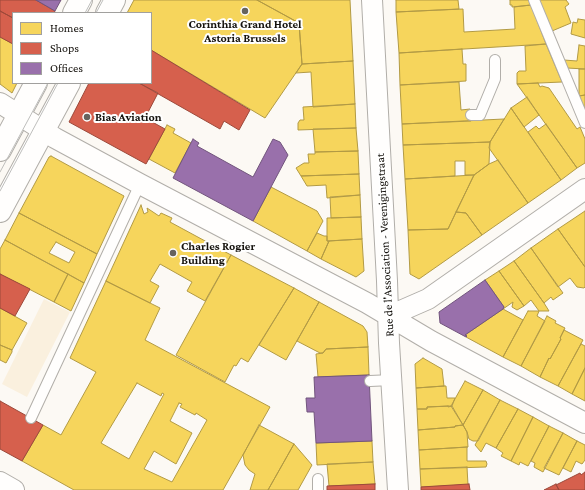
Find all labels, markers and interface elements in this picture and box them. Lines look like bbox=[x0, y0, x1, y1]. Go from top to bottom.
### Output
marker: Corinthia Grand Hotel Astoria Brussels bbox=[240, 6, 250, 16]
legend bbox=[12, 12, 152, 84]
place label: Corinthia Grand Hotel Astoria Brussels bbox=[188, 17, 302, 45]
text: Homes bbox=[50, 21, 83, 35]
text: Shops bbox=[50, 41, 79, 55]
text: Offices bbox=[50, 61, 83, 75]
place label: Bias Aviation bbox=[95, 110, 162, 124]
marker: Bias Aviation bbox=[82, 112, 92, 122]
street label: Rue de l'Association - Verenigingstraat bbox=[373, 153, 397, 337]
place label: Charles Rogier Building bbox=[181, 239, 255, 267]
marker: Charles Rogier Building bbox=[168, 248, 178, 258]

